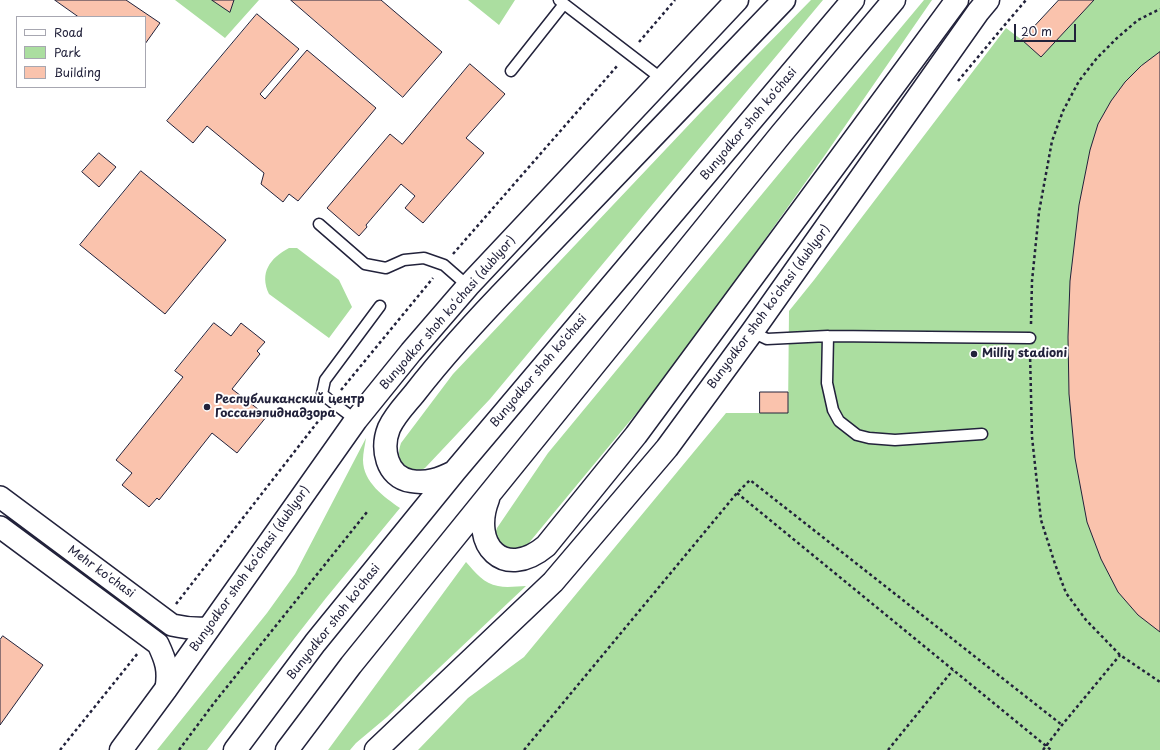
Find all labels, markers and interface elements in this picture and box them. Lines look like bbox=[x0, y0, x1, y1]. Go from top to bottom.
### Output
legend bbox=[16, 16, 146, 88]
scale bar bbox=[1016, 16, 1078, 42]
text: 20 m bbox=[1021, 22, 1052, 40]
text: Road bbox=[54, 23, 83, 41]
text: Park bbox=[54, 43, 81, 61]
text: Building bbox=[54, 63, 101, 81]
street label: Bunyodkor shoh ko'chasi bbox=[698, 65, 800, 183]
street label: Bunyodkor shoh koʻchasi (dublyor) bbox=[705, 222, 833, 392]
street label: Bunyodkor shoh koʻchasi (dublyor) bbox=[377, 233, 519, 393]
street label: Bunyodkor shoh ko'chasi bbox=[488, 312, 590, 430]
place label: Milliy stadioni bbox=[982, 347, 1067, 361]
marker: Milliy stadioni bbox=[969, 349, 979, 359]
place label: Республиканский центр Госсанэпиднадзора bbox=[215, 393, 365, 421]
marker: Республиканский центр Госсанэпиднадзора bbox=[202, 402, 212, 412]
street label: Bunyodkor shoh koʻchasi (dublyor) bbox=[187, 483, 313, 655]
street label: Mehr ko'chasi bbox=[65, 543, 137, 601]
street label: Bunyodkor shoh ko'chasi bbox=[284, 561, 384, 683]

